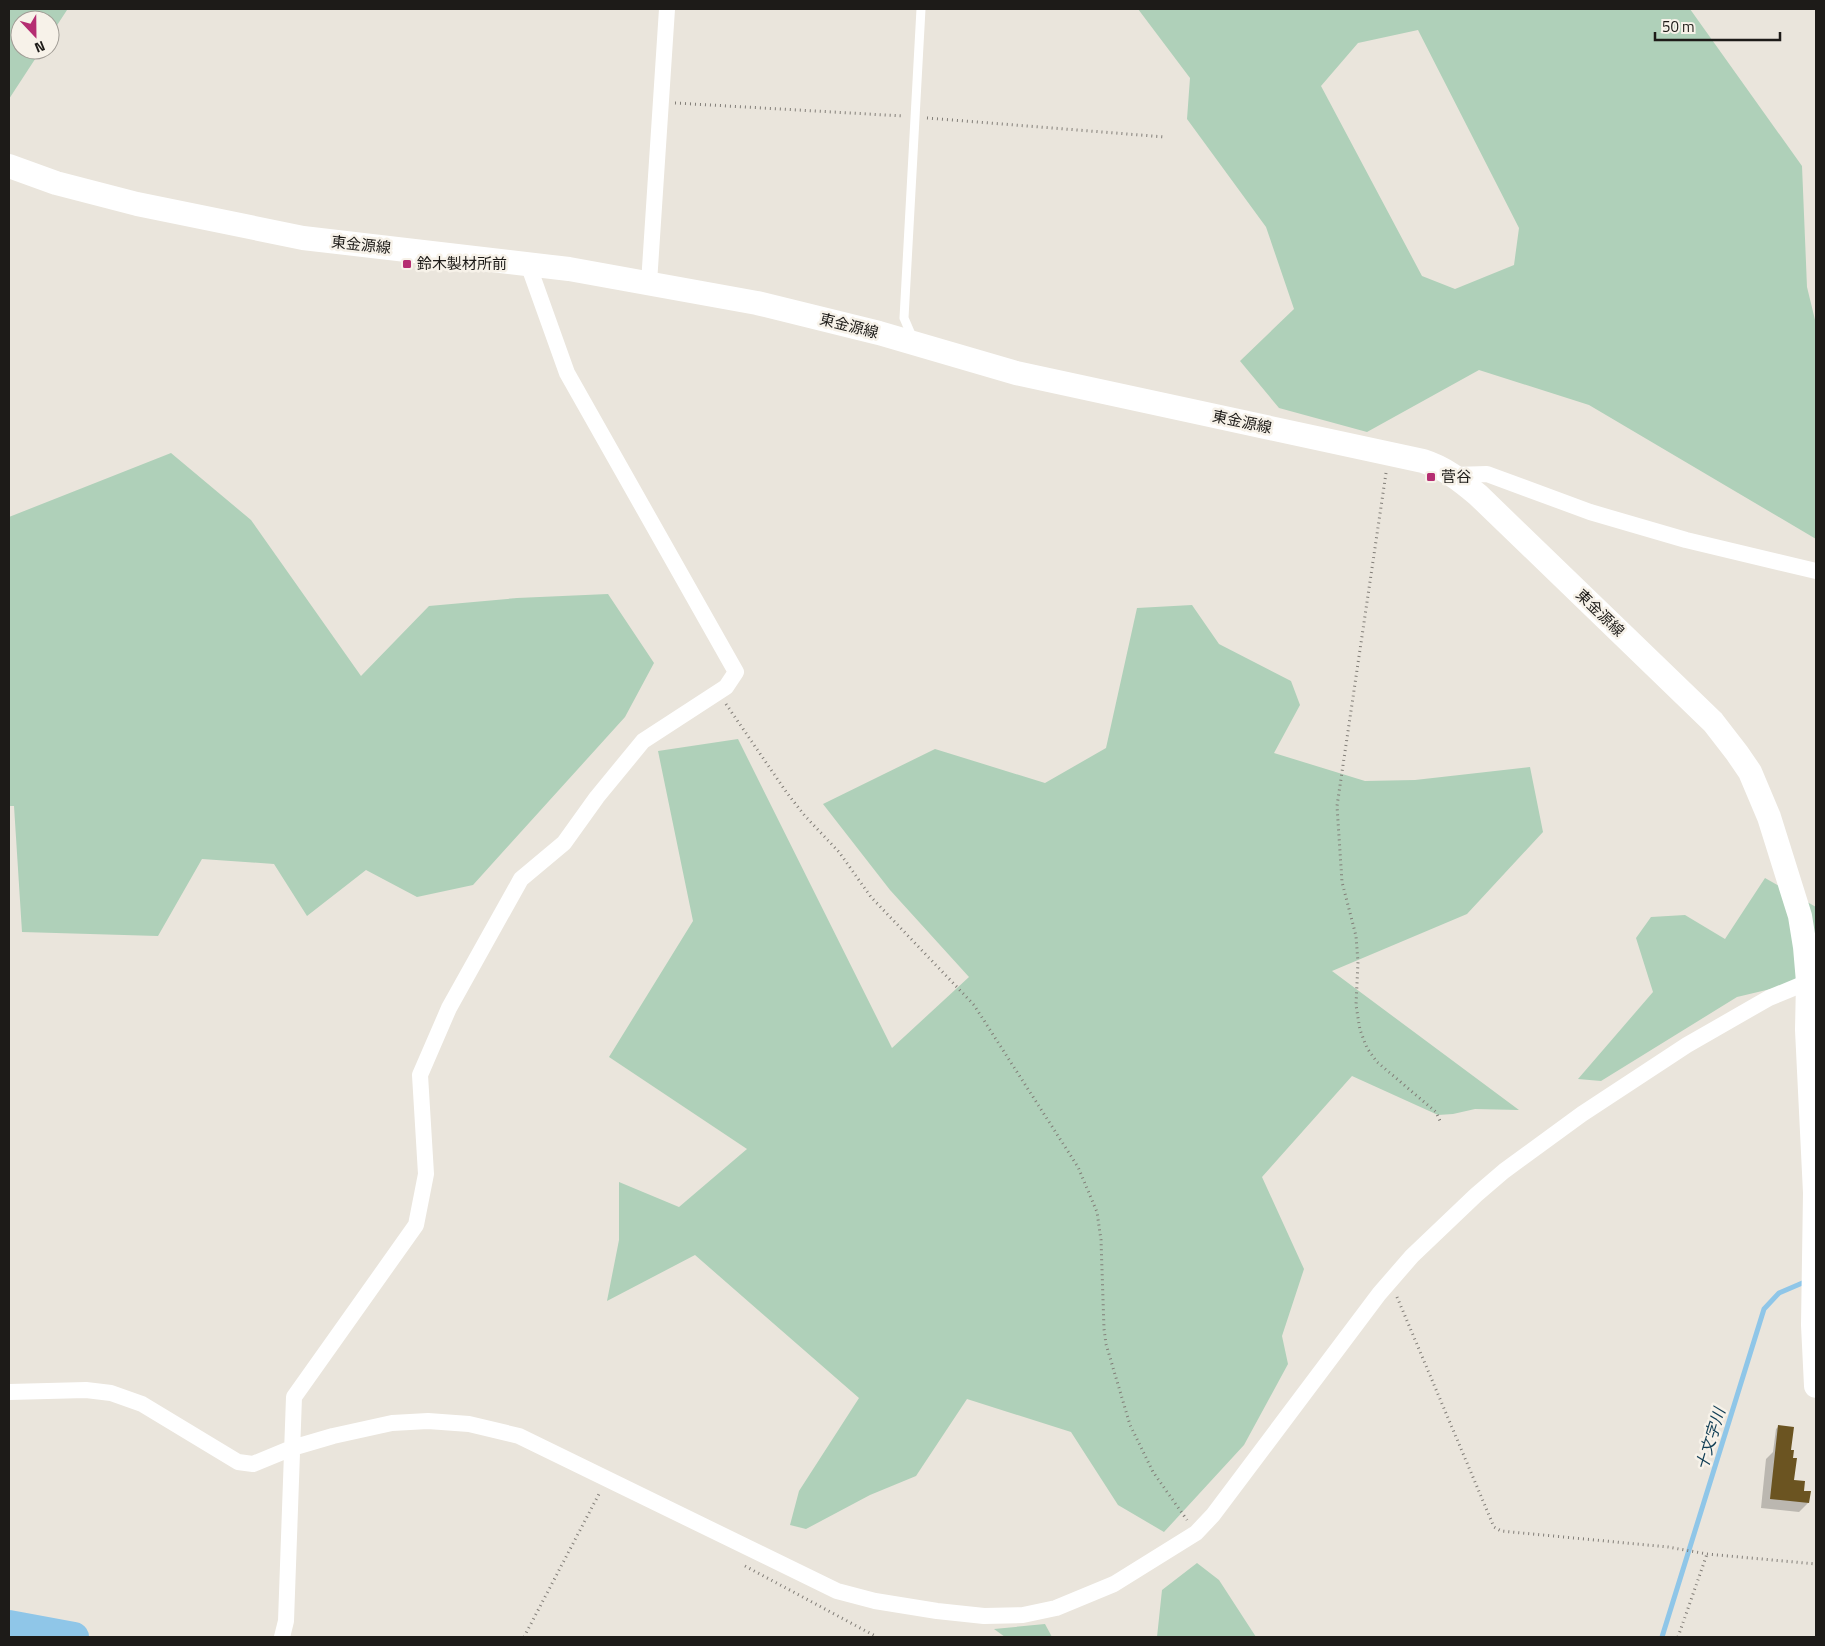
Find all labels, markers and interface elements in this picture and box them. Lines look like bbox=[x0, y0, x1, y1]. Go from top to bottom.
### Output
north arrow bbox=[10, 10, 60, 60]
scale bar bbox=[1655, 10, 1780, 42]
text: 50 m bbox=[1662, 15, 1695, 38]
text: N bbox=[32, 36, 48, 59]
street label: 東金源線 bbox=[330, 230, 392, 259]
place label: 鈴木製材所前 bbox=[417, 252, 507, 275]
marker: 鈴木製材所前 bbox=[401, 258, 413, 270]
street label: 東金源線 bbox=[817, 307, 881, 344]
street label: 東金源線 bbox=[1210, 404, 1274, 439]
place label: 菅谷 bbox=[1441, 465, 1471, 488]
marker: 菅谷 bbox=[1425, 471, 1437, 483]
street label: 東金源線 bbox=[1571, 584, 1630, 642]
water label: 十文字川 bbox=[1689, 1403, 1731, 1473]

